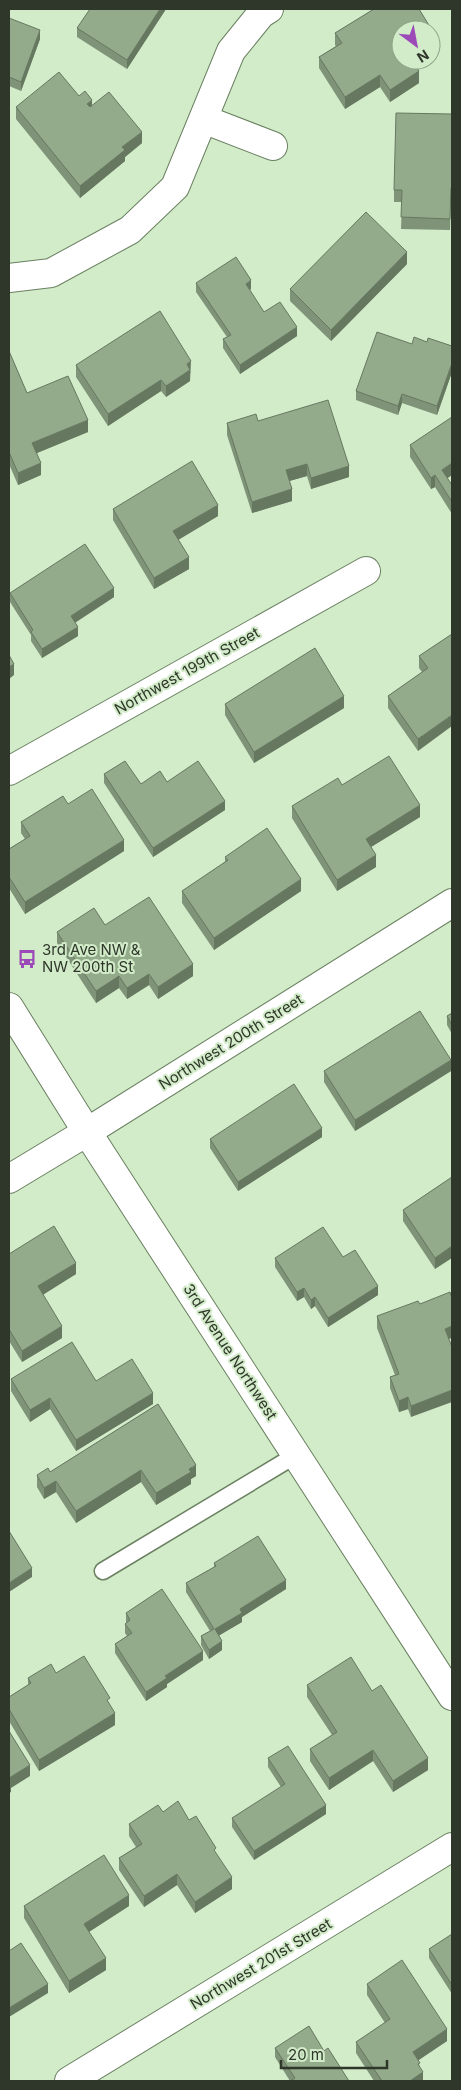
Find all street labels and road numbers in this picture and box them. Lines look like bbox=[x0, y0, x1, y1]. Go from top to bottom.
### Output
street label: Northwest 199th Street bbox=[111, 623, 263, 718]
street label: Northwest 200th Street bbox=[155, 989, 306, 1094]
street label: 3rd Avenue Northwest bbox=[179, 1280, 282, 1423]
street label: Northwest 201st Street bbox=[186, 1914, 335, 2013]

